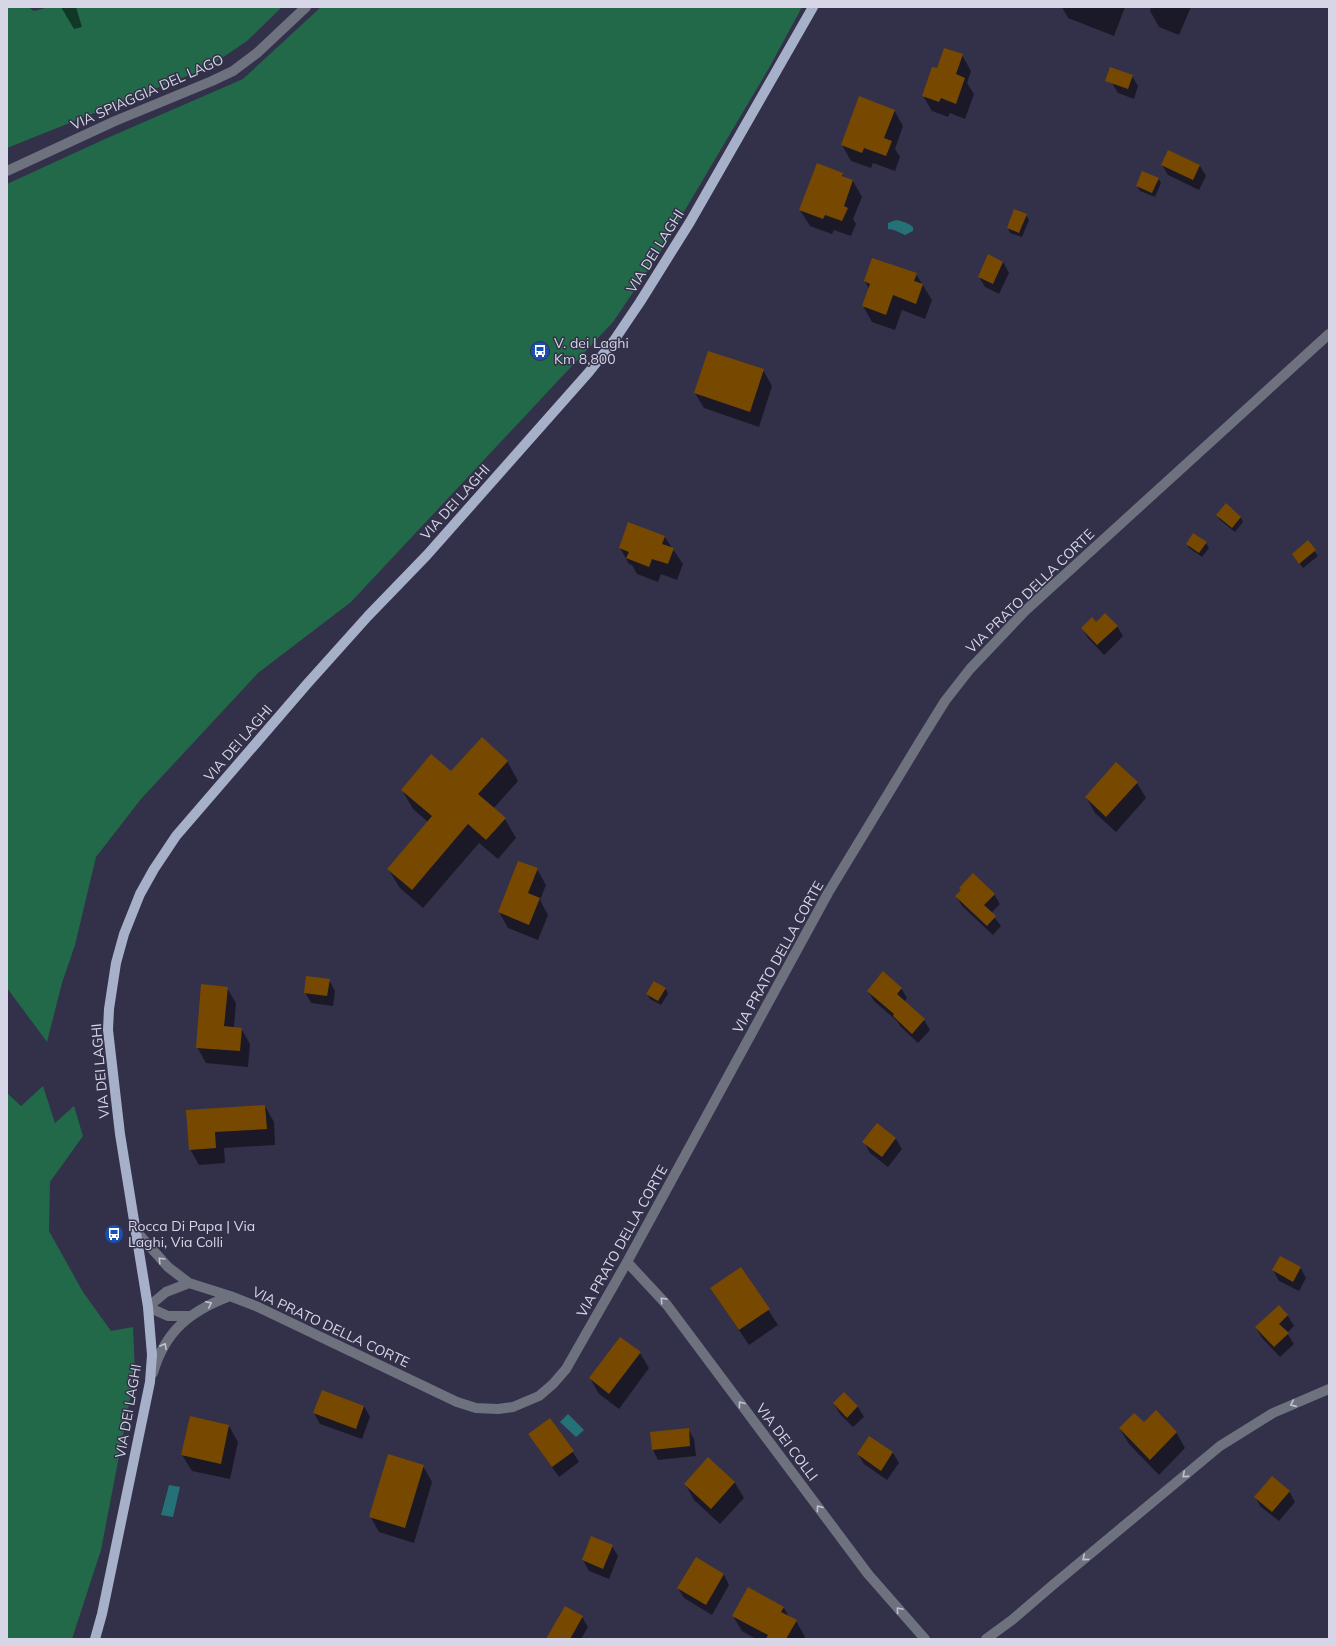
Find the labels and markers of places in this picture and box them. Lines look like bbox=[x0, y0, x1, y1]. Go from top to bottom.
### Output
place label: V. dei Laghi Km 8,800 bbox=[554, 334, 629, 368]
bus stop icon: V. dei Laghi Km 8,800 bbox=[529, 340, 551, 362]
place label: Rocca Di Papa | Via Laghi, Via Colli bbox=[128, 1217, 255, 1251]
bus stop icon: Rocca Di Papa | Via Laghi, Via Colli bbox=[103, 1223, 125, 1245]

